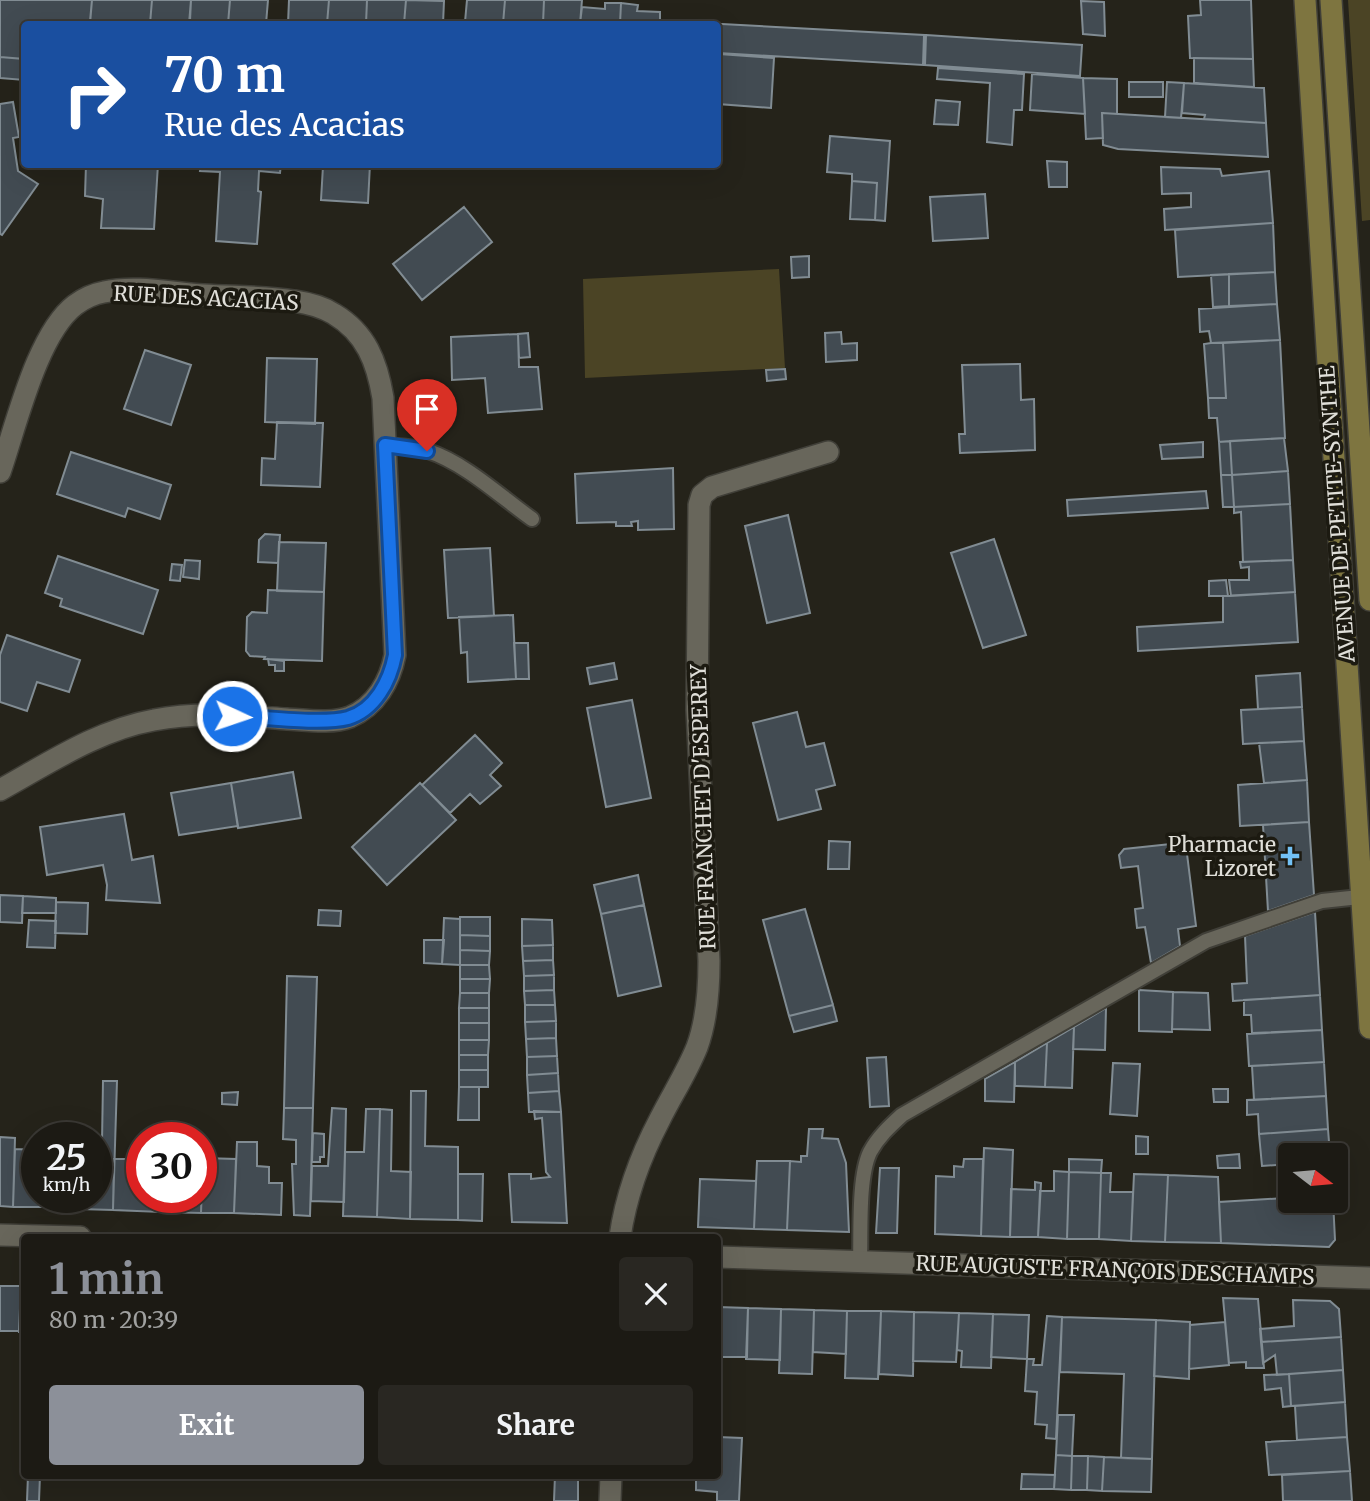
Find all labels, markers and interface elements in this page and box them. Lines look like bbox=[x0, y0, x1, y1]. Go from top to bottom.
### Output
text: 70 m bbox=[164, 44, 285, 105]
icon: right bbox=[49, 49, 140, 140]
text: Rue des Acacias bbox=[164, 105, 405, 145]
street label: RUE DES ACACIAS bbox=[113, 280, 299, 316]
street label: AVENUE DE PETITE-SYNTHE bbox=[1313, 364, 1361, 664]
pin bbox=[397, 379, 457, 451]
icon: arrive bbox=[408, 390, 446, 428]
street label: RUE FRANCHET D'ESPEREY bbox=[685, 663, 721, 950]
position arrow bbox=[195, 679, 269, 753]
place label: Pharmacie Lizoret bbox=[1168, 831, 1276, 882]
marker: Pharmacie Lizoret bbox=[1282, 848, 1298, 864]
speed limit sign: 30 bbox=[126, 1122, 217, 1213]
text: 25 bbox=[46, 1136, 87, 1180]
north arrow bbox=[1278, 1143, 1348, 1213]
map controls bbox=[1278, 1143, 1348, 1213]
text: km/h bbox=[43, 1173, 90, 1196]
street label: RUE AUGUSTE FRANÇOIS DESCHAMPS bbox=[915, 1250, 1315, 1290]
text: 1 min bbox=[49, 1253, 163, 1305]
button: close bbox=[619, 1257, 693, 1331]
text: 80 m · 20:39 bbox=[49, 1305, 178, 1334]
button: Exit bbox=[49, 1385, 364, 1465]
button: Share bbox=[378, 1385, 693, 1465]

